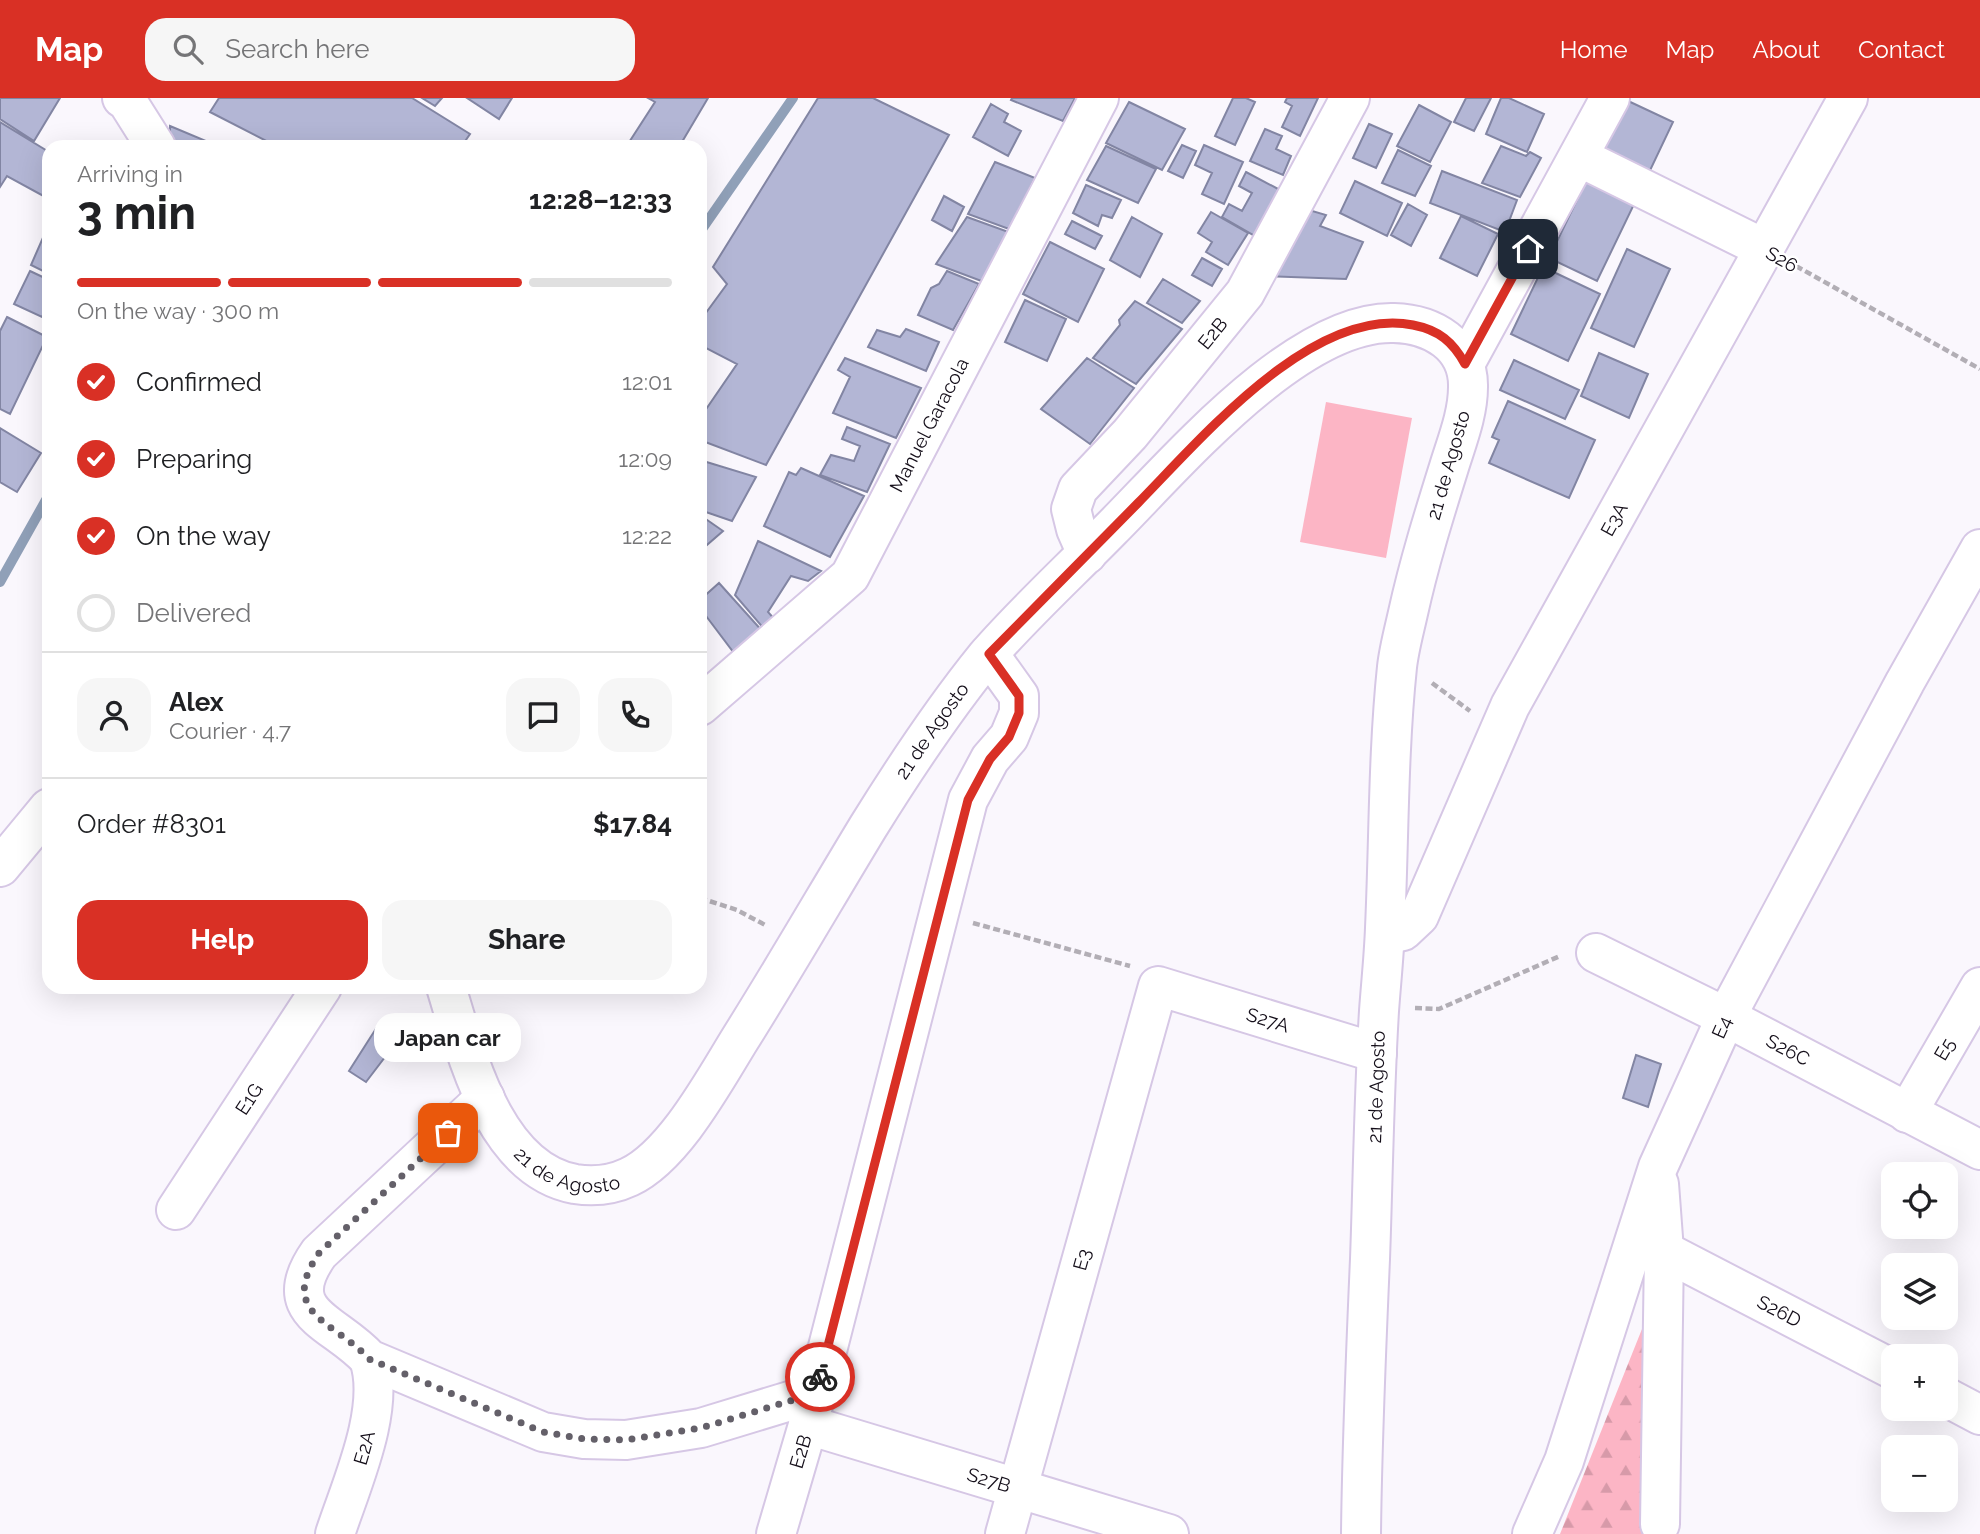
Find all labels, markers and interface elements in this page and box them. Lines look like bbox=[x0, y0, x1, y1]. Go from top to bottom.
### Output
search box bbox=[145, 18, 635, 81]
text: Map bbox=[35, 30, 103, 69]
icon: search bbox=[169, 30, 207, 68]
text: Search here bbox=[225, 34, 370, 64]
text: Home bbox=[1560, 35, 1628, 64]
text: Map bbox=[1666, 35, 1714, 64]
text: About bbox=[1752, 35, 1820, 64]
text: Contact bbox=[1858, 35, 1945, 64]
text: Arriving in bbox=[77, 160, 183, 187]
text: 12:28–12:33 bbox=[529, 185, 672, 215]
text: 3 min bbox=[77, 186, 196, 240]
pin bbox=[1498, 219, 1558, 279]
icon: home bbox=[1509, 230, 1547, 268]
street label: S26 bbox=[1762, 241, 1802, 277]
text: On the way · 300 m bbox=[77, 297, 279, 324]
street label: E2B bbox=[1193, 313, 1232, 353]
street label: Manuel Garacola bbox=[885, 354, 973, 496]
icon: check bbox=[77, 363, 115, 401]
text: Confirmed bbox=[136, 367, 262, 397]
text: 12:01 bbox=[622, 368, 672, 395]
street label: 21 de Agosto bbox=[1422, 408, 1474, 522]
icon: check bbox=[77, 440, 115, 478]
text: Preparing bbox=[136, 444, 252, 474]
text: 12:09 bbox=[618, 445, 672, 472]
street label: E3A bbox=[1596, 499, 1632, 540]
icon: check bbox=[77, 517, 115, 555]
text: On the way bbox=[136, 521, 271, 551]
text: 12:22 bbox=[622, 522, 672, 549]
text: Delivered bbox=[136, 598, 251, 628]
button: person bbox=[77, 678, 151, 752]
button: chat bbox=[506, 678, 580, 752]
button: phone bbox=[598, 678, 672, 752]
street label: 21 de Agosto bbox=[891, 678, 973, 783]
text: Alex bbox=[169, 687, 224, 717]
text: Courier · 4.7 bbox=[169, 717, 291, 744]
text: Order #8301 bbox=[77, 809, 226, 839]
text: $17.84 bbox=[593, 809, 672, 839]
button: Help bbox=[77, 900, 368, 980]
button: Share bbox=[382, 900, 672, 980]
street label: S27A bbox=[1244, 1003, 1292, 1037]
street label: E4 bbox=[1707, 1013, 1736, 1042]
callout: Japan car bbox=[374, 1014, 522, 1063]
text: Japan car bbox=[394, 1024, 501, 1051]
street label: S26C bbox=[1763, 1029, 1814, 1070]
street label: 21 de Agosto bbox=[1363, 1030, 1389, 1144]
street label: E5 bbox=[1929, 1034, 1959, 1064]
street label: E1G bbox=[231, 1079, 267, 1119]
pin bbox=[418, 1103, 478, 1163]
icon: bag bbox=[429, 1114, 467, 1152]
street label: 21 de Agosto bbox=[510, 1143, 622, 1196]
map controls bbox=[1881, 1162, 1958, 1512]
button: locate bbox=[1881, 1162, 1958, 1239]
street label: E3 bbox=[1068, 1246, 1095, 1273]
button: layers bbox=[1881, 1253, 1958, 1330]
street label: S26D bbox=[1754, 1290, 1805, 1331]
courier bbox=[785, 1342, 855, 1412]
button: + bbox=[1881, 1344, 1958, 1421]
icon: bike bbox=[801, 1358, 839, 1396]
street label: E2A bbox=[349, 1428, 379, 1467]
street label: E2B bbox=[785, 1432, 816, 1471]
button: − bbox=[1881, 1435, 1958, 1512]
street label: S27B bbox=[965, 1463, 1013, 1497]

